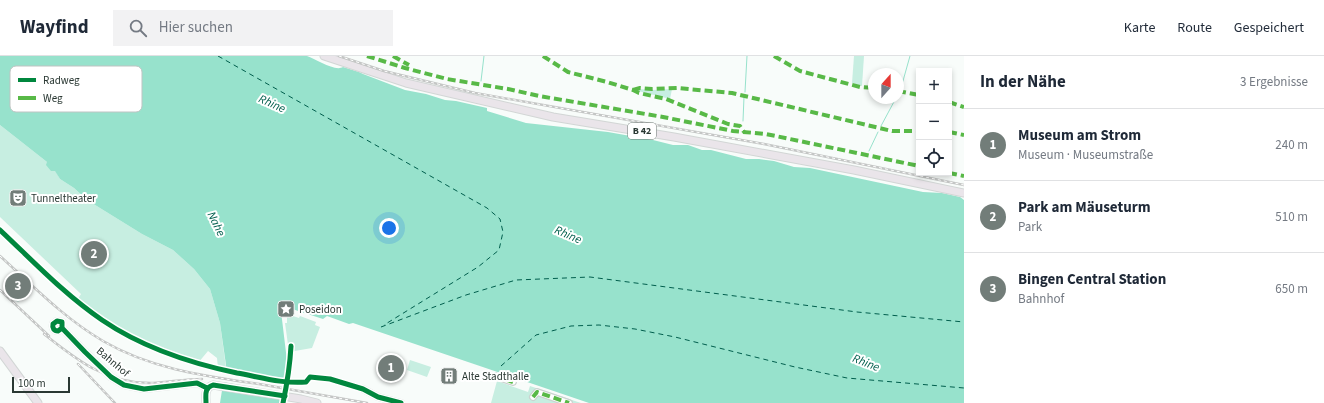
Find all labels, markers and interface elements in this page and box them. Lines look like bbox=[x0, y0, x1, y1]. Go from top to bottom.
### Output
search box bbox=[113, 10, 393, 46]
text: Wayfind bbox=[20, 14, 89, 41]
icon: search bbox=[127, 17, 149, 39]
text: Hier suchen bbox=[159, 17, 233, 38]
text: Karte bbox=[1124, 18, 1155, 38]
text: Route bbox=[1177, 18, 1212, 38]
text: Gespeichert bbox=[1234, 18, 1304, 38]
legend bbox=[10, 66, 142, 112]
north arrow bbox=[868, 68, 904, 104]
map controls bbox=[916, 68, 952, 176]
button: + bbox=[916, 68, 952, 104]
text: In der Nähe bbox=[980, 70, 1066, 94]
text: Radweg bbox=[43, 73, 80, 88]
text: 3 Ergebnisse bbox=[1240, 73, 1308, 91]
text: Weg bbox=[43, 91, 63, 106]
water label: Rhine bbox=[256, 91, 288, 118]
button: − bbox=[916, 104, 952, 140]
road number: B 42 bbox=[628, 123, 656, 139]
text: Museum am Strom bbox=[1018, 125, 1141, 146]
text: 1 bbox=[990, 136, 996, 154]
text: 240 m bbox=[1275, 136, 1308, 154]
button: locate bbox=[916, 140, 952, 176]
text: Museum · Museumstraße bbox=[1018, 146, 1153, 164]
theatre icon: Tunneltheater bbox=[8, 188, 28, 208]
place label: Tunneltheater bbox=[31, 191, 96, 206]
text: Park am Mäuseturm bbox=[1018, 197, 1151, 218]
text: 2 bbox=[990, 208, 996, 226]
text: 510 m bbox=[1275, 208, 1308, 226]
water label: Nahe bbox=[203, 209, 229, 240]
your location bbox=[379, 218, 399, 238]
text: Park bbox=[1018, 218, 1042, 236]
water label: Rhine bbox=[552, 222, 584, 248]
pin: 2 bbox=[81, 239, 107, 269]
text: Bingen Central Station bbox=[1018, 269, 1166, 290]
pin: 3 bbox=[5, 271, 31, 301]
text: 3 bbox=[990, 280, 996, 298]
text: 650 m bbox=[1275, 280, 1308, 298]
text: Bahnhof bbox=[1018, 290, 1064, 308]
place icon: Poseidon bbox=[276, 299, 296, 319]
place label: Poseidon bbox=[299, 302, 342, 317]
street label: Bahnhof bbox=[93, 344, 133, 381]
water label: Rhine bbox=[850, 350, 882, 376]
pin: 1 bbox=[378, 353, 404, 383]
building icon: Alte Stadthalle bbox=[439, 366, 459, 386]
place label: Alte Stadthalle bbox=[462, 369, 530, 384]
scale bar bbox=[12, 375, 70, 394]
text: 100 m bbox=[18, 376, 46, 391]

